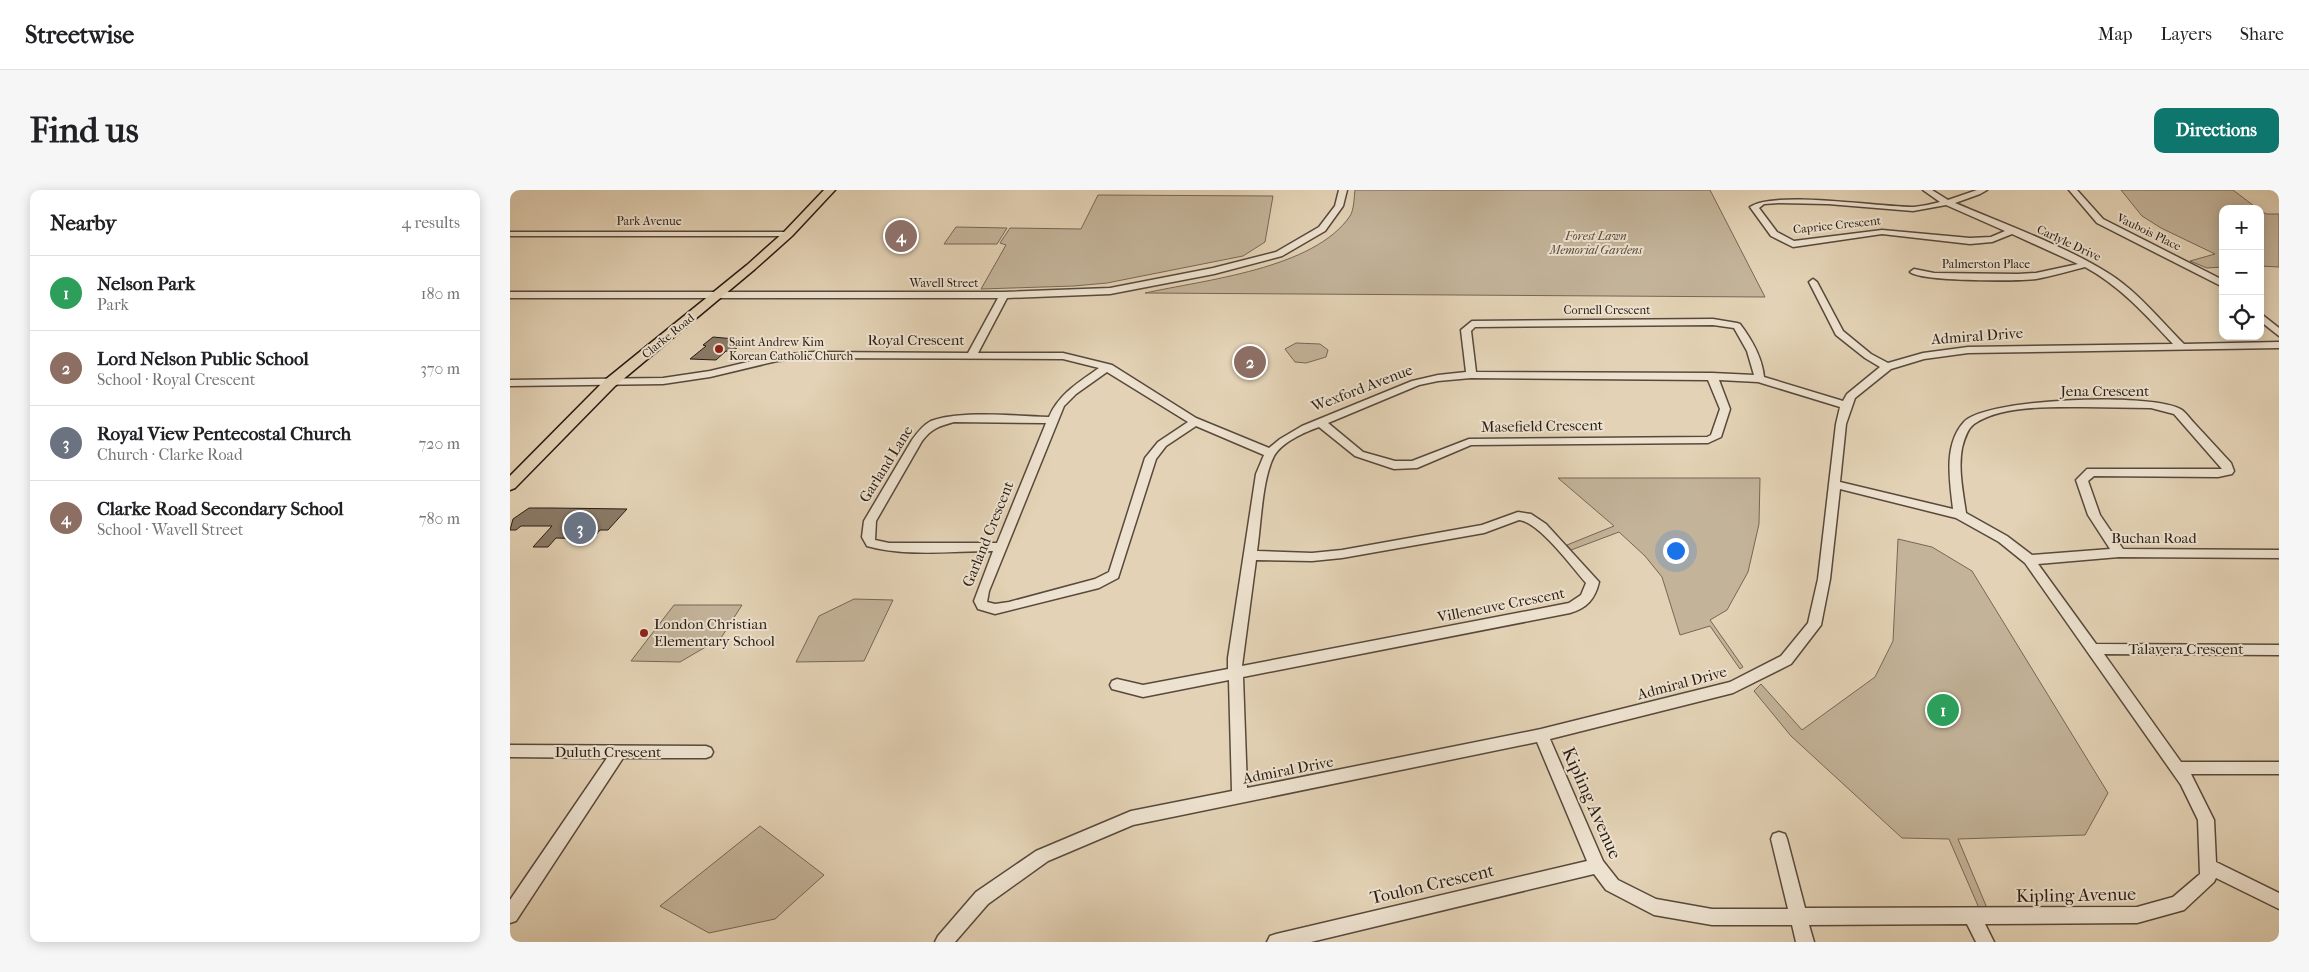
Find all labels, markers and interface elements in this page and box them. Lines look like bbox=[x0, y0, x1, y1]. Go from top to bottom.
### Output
text: Streetwise bbox=[25, 21, 134, 49]
text: Map bbox=[2098, 24, 2132, 45]
text: Layers bbox=[2160, 24, 2212, 45]
text: Share bbox=[2240, 24, 2284, 45]
button: Directions bbox=[2154, 108, 2279, 153]
text: Find us bbox=[30, 110, 139, 151]
map controls bbox=[2219, 205, 2264, 340]
button: + bbox=[2219, 205, 2264, 250]
street label: Vaubois Place bbox=[2114, 210, 2183, 254]
text: Nearby bbox=[50, 211, 116, 235]
text: 4 results bbox=[402, 213, 460, 232]
street label: Caprice Crescent bbox=[1792, 213, 1882, 237]
street label: Park Avenue bbox=[616, 214, 682, 228]
pin: 4 bbox=[885, 217, 917, 255]
street label: Carlyle Drive bbox=[2035, 222, 2103, 264]
park label: Forest Lawn Memorial Gardens bbox=[1549, 229, 1643, 257]
button: − bbox=[2219, 250, 2264, 295]
street label: Palmerston Place bbox=[1942, 257, 2030, 271]
text: Nelson Park bbox=[97, 273, 195, 295]
street label: Wavell Street bbox=[909, 276, 979, 290]
text: 1 bbox=[63, 284, 69, 303]
text: 180 m bbox=[421, 284, 460, 303]
text: Park bbox=[97, 295, 129, 314]
button: locate bbox=[2219, 295, 2264, 340]
street label: Cornell Crescent bbox=[1563, 303, 1651, 317]
street label: Clarke Road bbox=[639, 310, 697, 361]
street label: Admiral Drive bbox=[1929, 324, 2024, 348]
street label: Royal Crescent bbox=[867, 331, 965, 349]
place label: Saint Andrew Kim Korean Catholic Church bbox=[729, 335, 854, 363]
marker: Saint Andrew Kim Korean Catholic Church bbox=[713, 343, 725, 355]
pin: 2 bbox=[1234, 343, 1266, 381]
text: Lord Nelson Public School bbox=[97, 348, 309, 370]
text: 2 bbox=[62, 359, 70, 378]
text: 370 m bbox=[420, 359, 460, 378]
street label: Wexford Avenue bbox=[1308, 360, 1416, 416]
text: School · Royal Crescent bbox=[97, 370, 255, 389]
street label: Jena Crescent bbox=[2060, 382, 2150, 400]
street label: Masefield Crescent bbox=[1481, 416, 1604, 436]
street label: Garland Lane bbox=[855, 422, 917, 506]
text: Royal View Pentecostal Church bbox=[97, 423, 351, 445]
text: 3 bbox=[63, 434, 69, 453]
text: 720 m bbox=[419, 434, 460, 453]
text: Church · Clarke Road bbox=[97, 445, 243, 464]
street label: Garland Crescent bbox=[959, 478, 1018, 589]
text: Clarke Road Secondary School bbox=[97, 498, 344, 520]
text: 4 bbox=[61, 509, 71, 528]
text: 780 m bbox=[419, 509, 460, 528]
pin: 3 bbox=[564, 509, 596, 547]
text: School · Wavell Street bbox=[97, 520, 244, 539]
street label: Buchan Road bbox=[2111, 529, 2198, 547]
your location bbox=[1663, 538, 1689, 564]
street label: Villeneuve Crescent bbox=[1435, 584, 1567, 626]
place label: London Christian Elementary School bbox=[654, 615, 775, 650]
marker: London Christian Elementary School bbox=[638, 627, 650, 639]
street label: Talavera Crescent bbox=[2128, 640, 2244, 658]
street label: Admiral Drive bbox=[1634, 662, 1729, 704]
pin: 1 bbox=[1927, 691, 1959, 729]
street label: Duluth Crescent bbox=[555, 743, 662, 761]
street label: Kipling Avenue bbox=[1557, 744, 1626, 863]
street label: Admiral Drive bbox=[1240, 752, 1336, 788]
street label: Toulon Crescent bbox=[1368, 860, 1497, 909]
street label: Kipling Avenue bbox=[2016, 884, 2136, 907]

